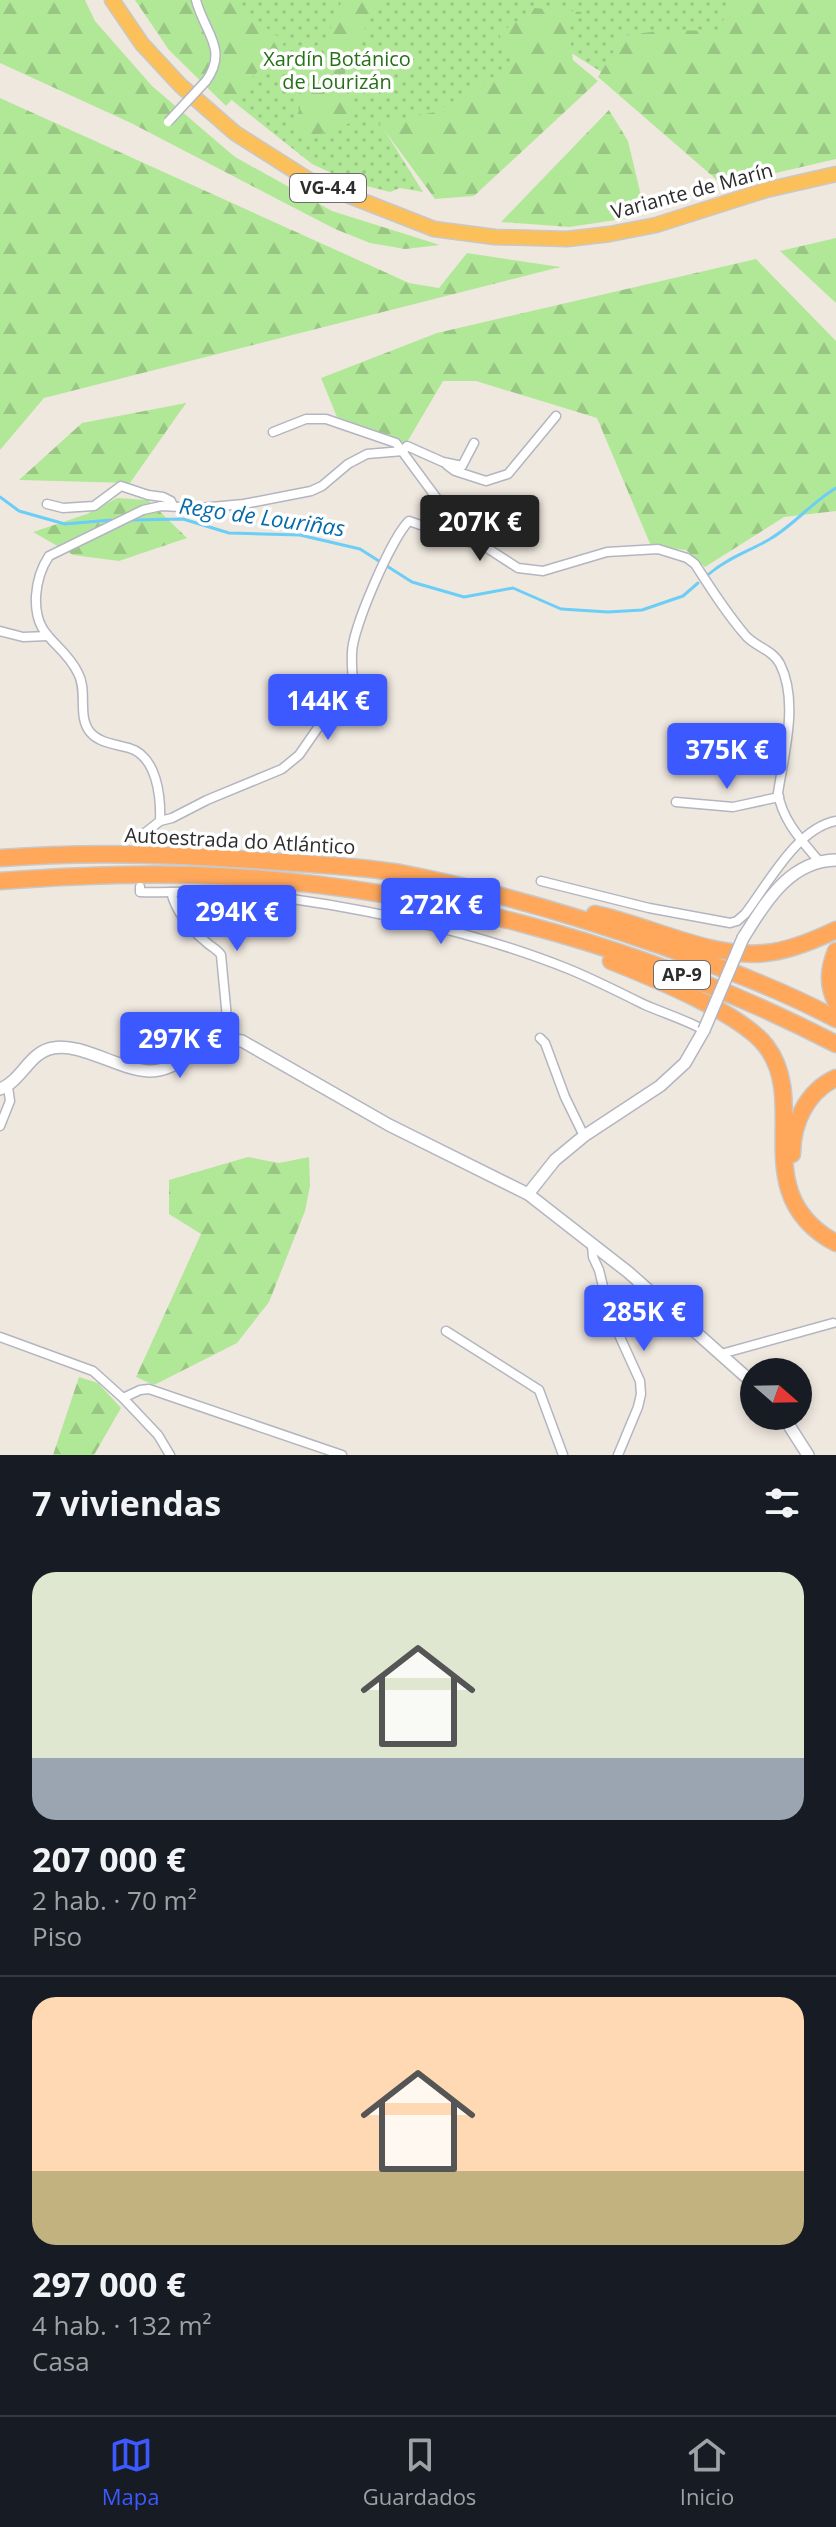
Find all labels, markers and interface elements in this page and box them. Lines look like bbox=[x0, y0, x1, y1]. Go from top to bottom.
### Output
park label: Xardín Botánico de Lourizán bbox=[263, 45, 411, 95]
street label: Variante de Marín bbox=[608, 156, 776, 225]
road number: VG-4.4 bbox=[290, 174, 366, 202]
water label: Rego de Louriñas bbox=[177, 490, 347, 543]
pin: 207K € bbox=[415, 495, 545, 563]
text: 207K € bbox=[438, 503, 522, 539]
pin: 144K € bbox=[263, 674, 393, 742]
text: 144K € bbox=[286, 682, 370, 718]
pin: 375K € bbox=[662, 723, 792, 791]
text: 375K € bbox=[685, 731, 769, 767]
street label: Autoestrada do Atlántico bbox=[124, 821, 356, 860]
pin: 272K € bbox=[376, 878, 506, 946]
pin: 294K € bbox=[172, 885, 302, 953]
text: 272K € bbox=[399, 886, 483, 922]
text: 294K € bbox=[195, 893, 279, 929]
road number: AP-9 bbox=[654, 961, 710, 989]
pin: 297K € bbox=[115, 1012, 245, 1080]
text: 297K € bbox=[138, 1020, 222, 1056]
pin: 285K € bbox=[579, 1285, 709, 1353]
text: 285K € bbox=[602, 1293, 686, 1329]
north arrow bbox=[740, 1358, 812, 1430]
map controls bbox=[740, 1358, 812, 1430]
text: 7 viviendas bbox=[32, 1480, 221, 1526]
icon: filters bbox=[760, 1481, 804, 1525]
icon: home bbox=[346, 1624, 490, 1768]
text: 207 000 € bbox=[32, 1836, 186, 1882]
text: 2 hab. · 70 m² bbox=[32, 1882, 197, 1918]
text: Piso bbox=[32, 1918, 82, 1954]
icon: home bbox=[346, 2049, 490, 2193]
text: 297 000 € bbox=[32, 2261, 186, 2307]
text: 4 hab. · 132 m² bbox=[32, 2307, 212, 2343]
text: Casa bbox=[32, 2343, 90, 2379]
tab: Mapa bbox=[102, 2433, 159, 2511]
tab: Guardados bbox=[363, 2433, 476, 2511]
tab: Inicio bbox=[680, 2433, 734, 2511]

